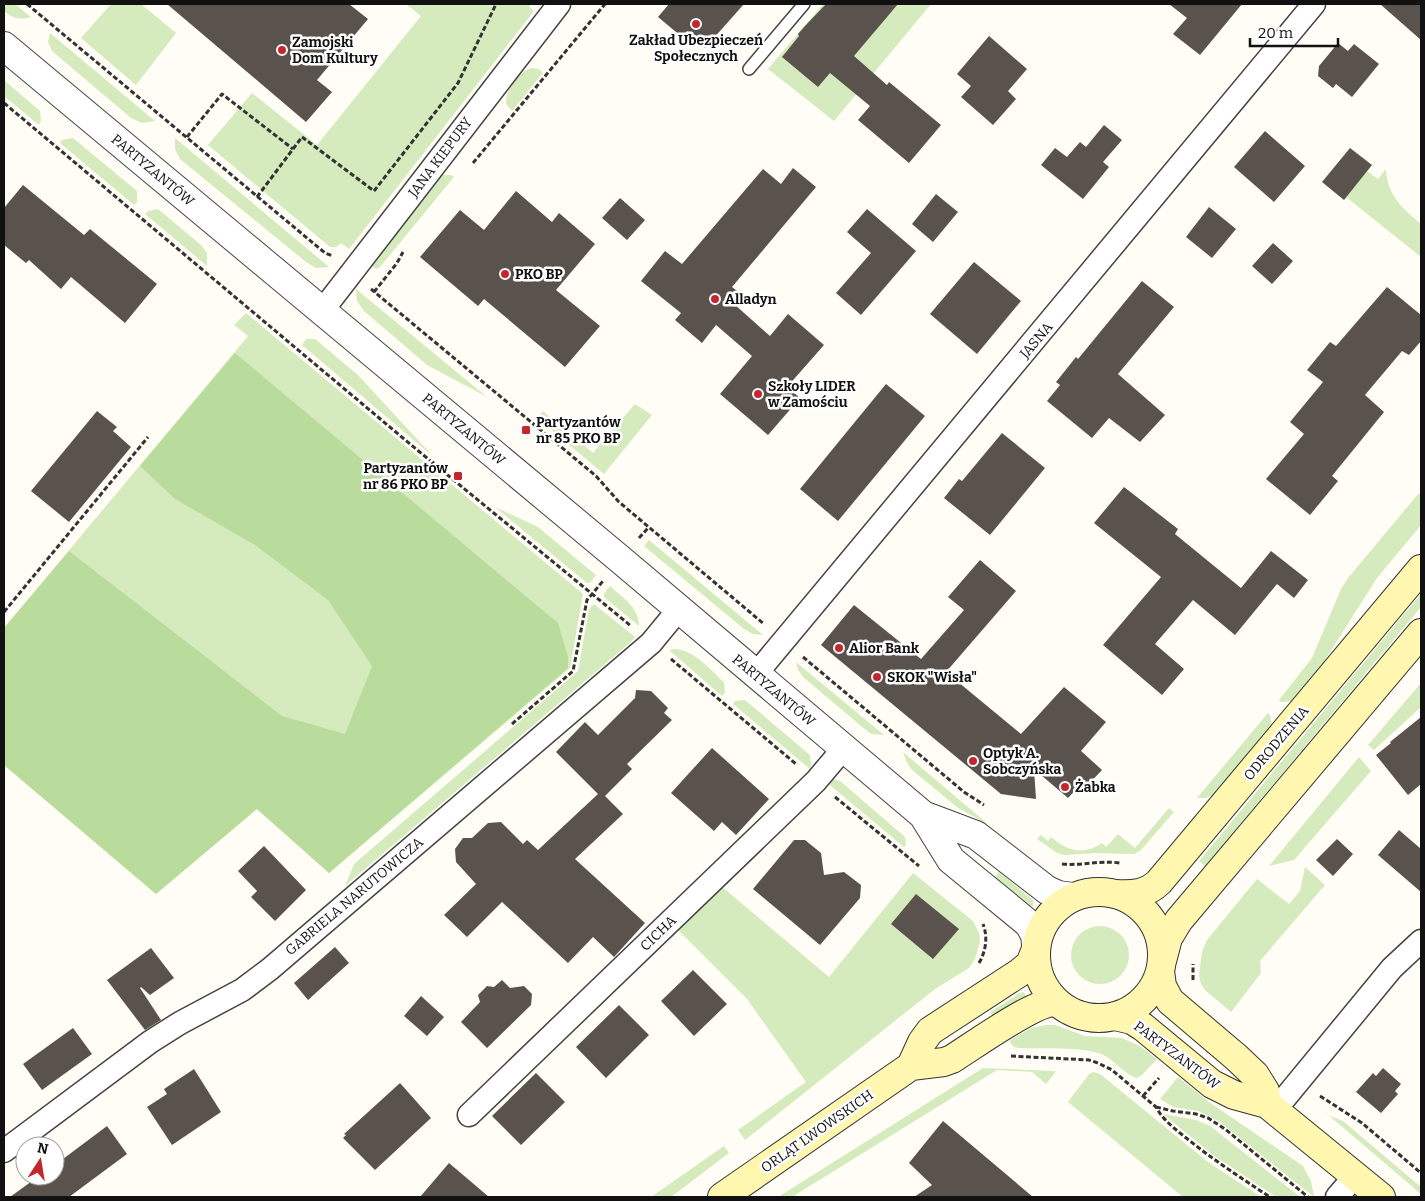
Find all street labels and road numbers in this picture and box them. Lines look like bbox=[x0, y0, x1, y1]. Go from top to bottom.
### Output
street label: JANA KIEPURY bbox=[404, 114, 476, 201]
street label: PARTYZANTÓW bbox=[108, 130, 199, 210]
street label: JASNA bbox=[1016, 319, 1056, 363]
street label: PARTYZANTÓW bbox=[419, 389, 510, 469]
street label: PARTYZANTÓW bbox=[729, 650, 820, 730]
street label: ODRODZENIA bbox=[1240, 702, 1313, 784]
street label: GABRIELA NARUTOWICZA bbox=[282, 834, 427, 959]
street label: CICHA bbox=[637, 912, 680, 955]
street label: PARTYZANTÓW bbox=[1130, 1017, 1224, 1094]
street label: ORLĄT LWOWSKICH bbox=[758, 1086, 877, 1177]

